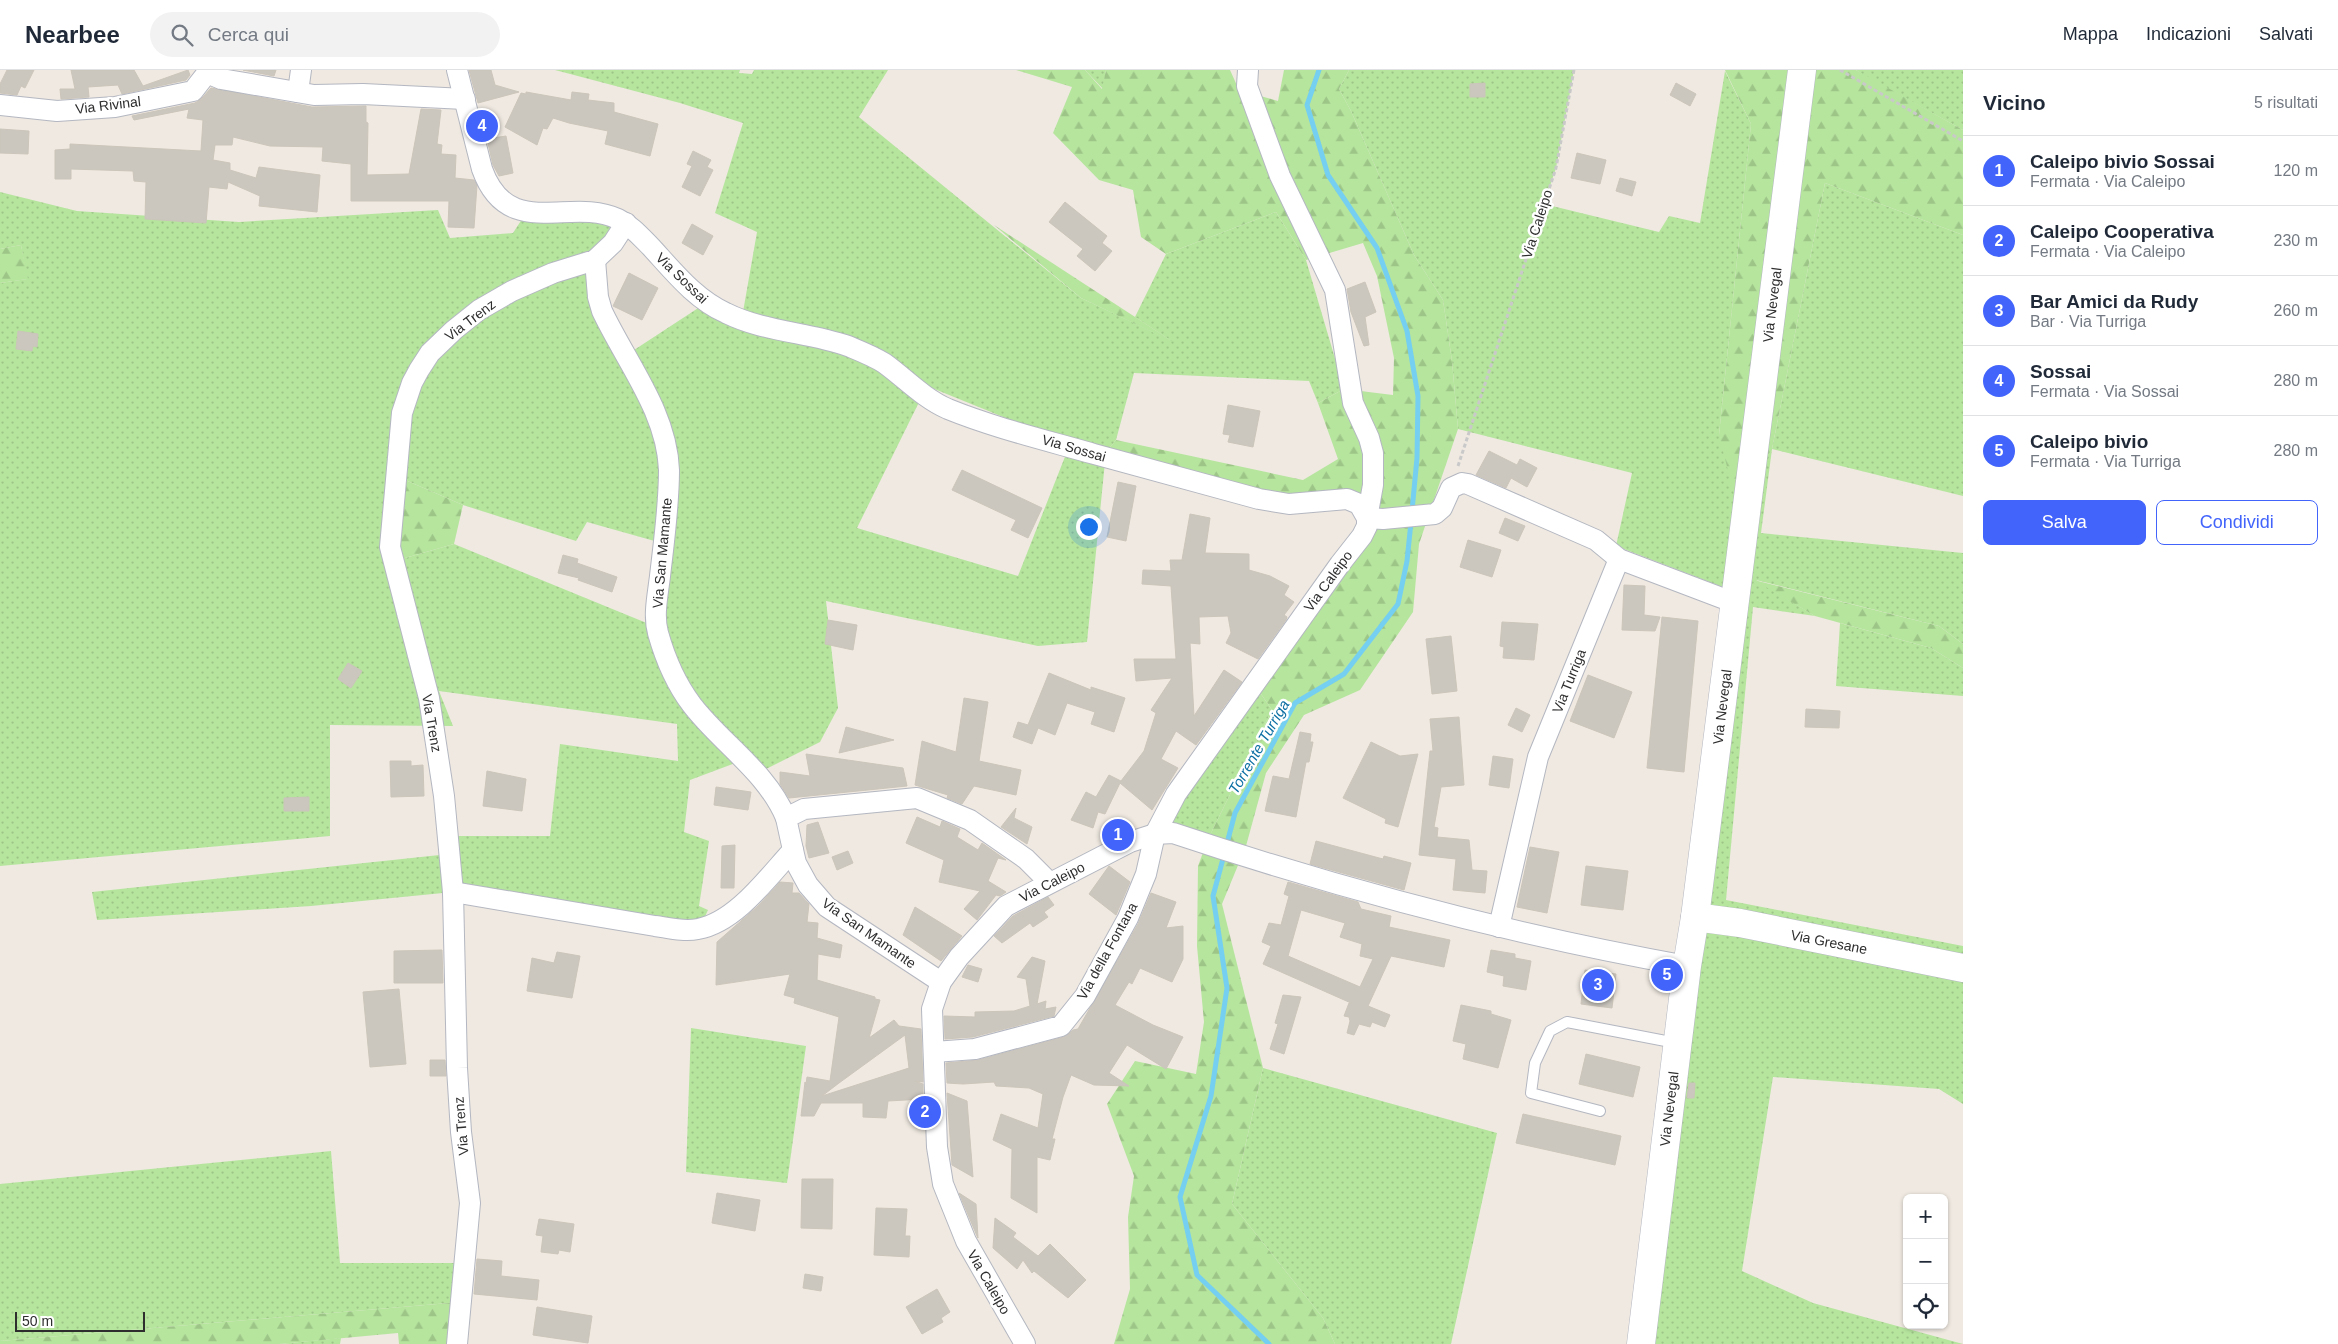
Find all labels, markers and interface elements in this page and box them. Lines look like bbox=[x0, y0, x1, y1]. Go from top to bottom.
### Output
search box bbox=[150, 12, 500, 57]
text: Nearbee bbox=[25, 21, 120, 48]
icon: search bbox=[168, 21, 196, 49]
text: Cerca qui bbox=[208, 24, 289, 45]
text: Mappa bbox=[2063, 24, 2118, 44]
text: Indicazioni bbox=[2146, 24, 2231, 44]
text: Salvati bbox=[2259, 24, 2313, 44]
text: Vicino bbox=[1983, 91, 2046, 114]
street label: Via Rivinal bbox=[74, 93, 142, 117]
text: 5 risultati bbox=[2254, 94, 2318, 111]
pin: 4 bbox=[466, 107, 498, 145]
text: Caleipo bivio Sossai bbox=[2030, 151, 2215, 172]
text: 1 bbox=[1995, 162, 2003, 179]
text: 120 m bbox=[2274, 162, 2318, 179]
text: Fermata · Via Caleipo bbox=[2030, 173, 2185, 190]
street label: Via Caleipo bbox=[1518, 187, 1556, 260]
text: Caleipo Cooperativa bbox=[2030, 221, 2214, 242]
text: 2 bbox=[1995, 232, 2003, 249]
text: 230 m bbox=[2274, 232, 2318, 249]
text: Fermata · Via Caleipo bbox=[2030, 243, 2185, 260]
street label: Via Sossai bbox=[653, 249, 711, 307]
street label: Via Nevegal bbox=[1759, 267, 1785, 343]
text: Bar Amici da Rudy bbox=[2030, 291, 2198, 312]
street label: Via Trenz bbox=[442, 296, 498, 344]
text: 3 bbox=[1995, 302, 2003, 319]
text: 260 m bbox=[2274, 302, 2318, 319]
text: Bar · Via Turriga bbox=[2030, 313, 2146, 330]
text: Sossai bbox=[2030, 361, 2091, 382]
text: 4 bbox=[1995, 372, 2003, 389]
text: 280 m bbox=[2274, 372, 2318, 389]
text: Fermata · Via Sossai bbox=[2030, 383, 2179, 400]
street label: Via Sossai bbox=[1040, 431, 1108, 465]
text: Caleipo bivio bbox=[2030, 431, 2148, 452]
text: 5 bbox=[1995, 442, 2003, 459]
text: 280 m bbox=[2274, 442, 2318, 459]
text: Fermata · Via Turriga bbox=[2030, 453, 2181, 470]
street label: Via San Mamante bbox=[649, 497, 675, 609]
button: Salva bbox=[1983, 500, 2146, 545]
button: Condividi bbox=[2156, 500, 2318, 545]
your location bbox=[1076, 514, 1102, 540]
street label: Via Caleipo bbox=[1301, 547, 1356, 615]
street label: Via Turriga bbox=[1549, 647, 1589, 715]
street label: Via Nevegal bbox=[1709, 669, 1735, 745]
street label: Via Trenz bbox=[419, 693, 445, 753]
water label: Torrente Turriga bbox=[1225, 697, 1292, 797]
pin: 1 bbox=[1102, 816, 1134, 854]
street label: Via Caleipo bbox=[1017, 859, 1088, 905]
street label: Via San Mamante bbox=[819, 895, 919, 972]
street label: Via della Fontana bbox=[1074, 899, 1140, 1002]
street label: Via Gresane bbox=[1789, 927, 1869, 957]
pin: 5 bbox=[1651, 956, 1683, 994]
pin: 3 bbox=[1582, 966, 1614, 1004]
street label: Via Nevegal bbox=[1656, 1071, 1682, 1147]
pin: 2 bbox=[909, 1093, 941, 1131]
street label: Via Trenz bbox=[450, 1096, 472, 1156]
map controls bbox=[1903, 1194, 1948, 1329]
button: + bbox=[1903, 1194, 1948, 1239]
button: − bbox=[1903, 1239, 1948, 1284]
street label: Via Caleipo bbox=[964, 1247, 1014, 1317]
button: locate bbox=[1903, 1284, 1948, 1329]
scale bar bbox=[15, 1309, 145, 1332]
text: 50 m bbox=[22, 1313, 53, 1329]

